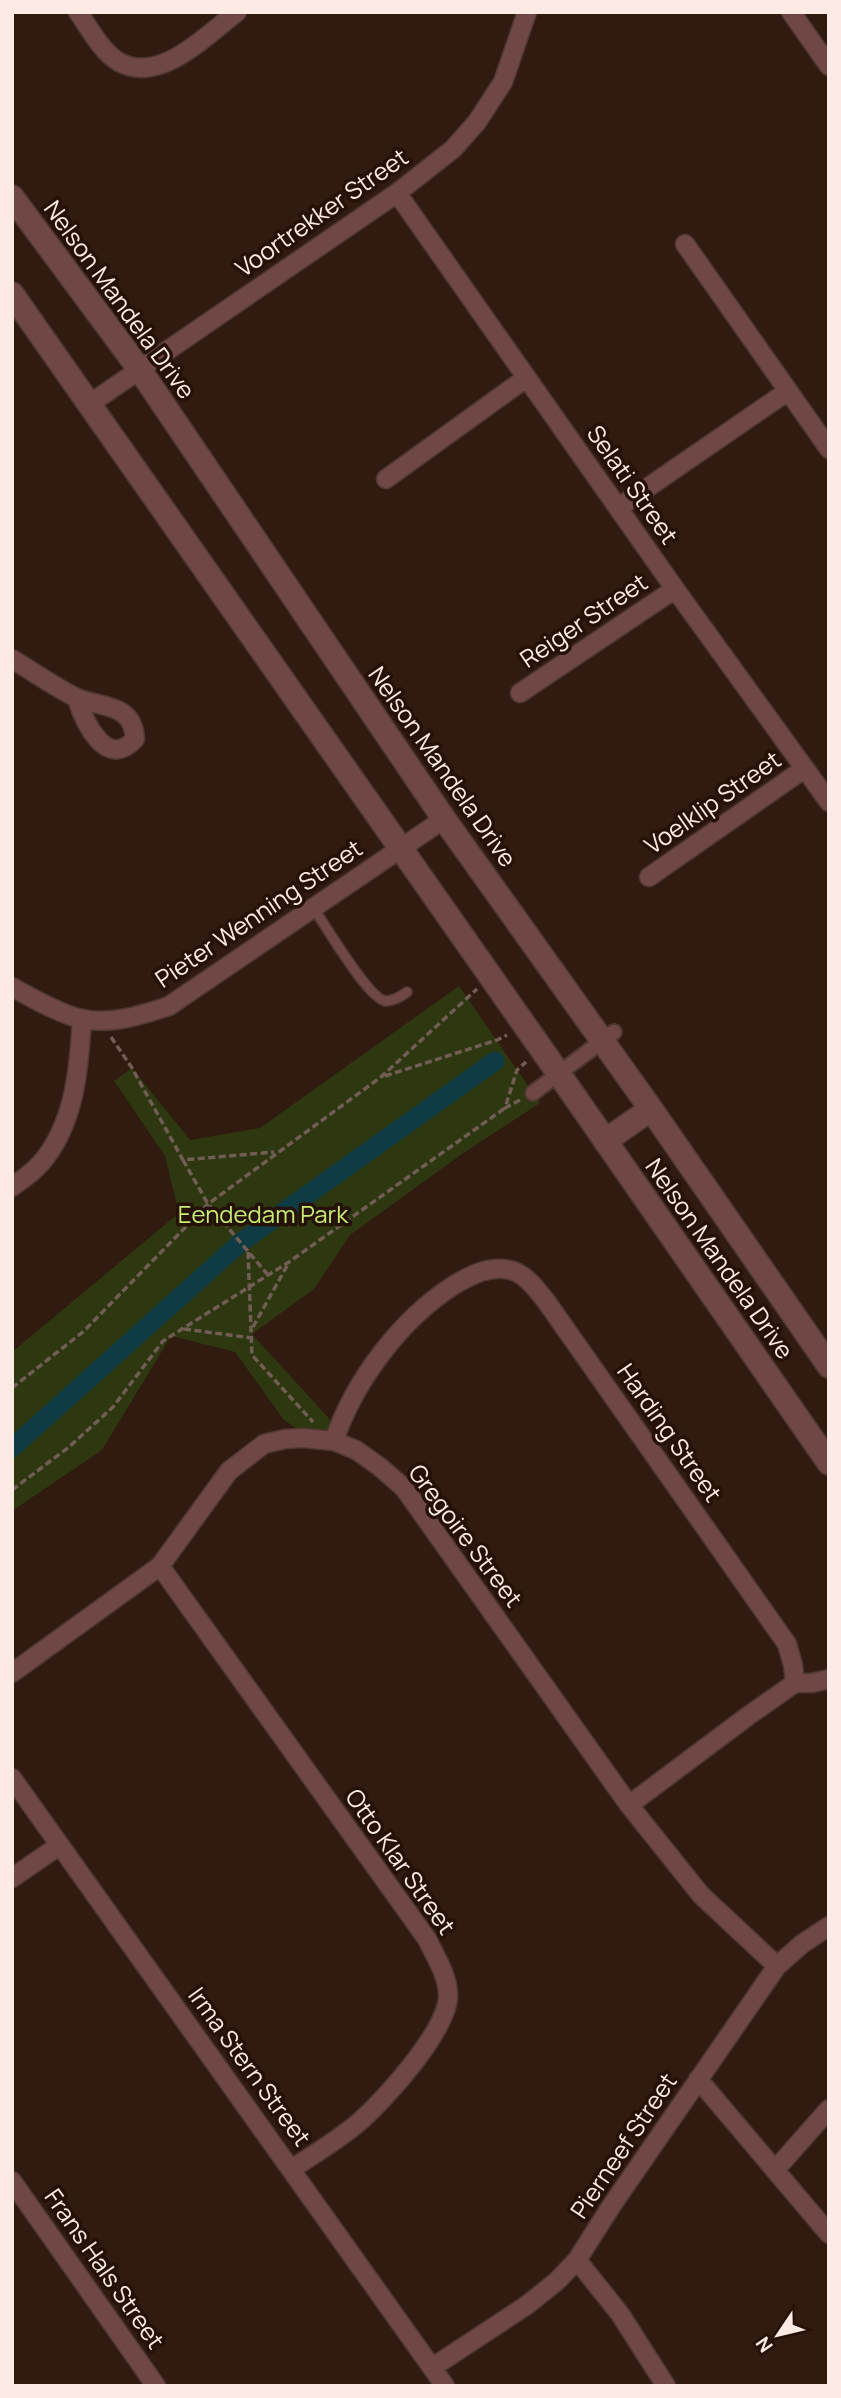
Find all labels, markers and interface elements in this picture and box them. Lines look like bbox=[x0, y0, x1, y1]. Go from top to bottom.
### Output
street label: Voortrekker Street bbox=[228, 140, 414, 284]
street label: Nelson Mandela Drive bbox=[37, 193, 203, 405]
street label: Selati Street bbox=[580, 418, 686, 550]
street label: Reiger Street bbox=[513, 565, 653, 675]
street label: Nelson Mandela Drive bbox=[362, 659, 525, 873]
street label: Voelklip Street bbox=[637, 743, 787, 861]
street label: Pieter Wenning Street bbox=[148, 831, 368, 994]
street label: Nelson Mandela Drive bbox=[639, 1151, 802, 1365]
park label: Eendedam Park bbox=[178, 1197, 349, 1230]
street label: Harding Street bbox=[610, 1356, 730, 1508]
street label: Gregoire Street bbox=[402, 1457, 531, 1613]
street label: Otto Klar Street bbox=[339, 1782, 464, 1941]
street label: Irma Stern Street bbox=[181, 1980, 319, 2152]
street label: Pierneef Street bbox=[562, 2066, 684, 2224]
street label: Frans Hals Street bbox=[38, 2181, 173, 2355]
north arrow bbox=[743, 2300, 813, 2370]
text: N bbox=[750, 2332, 779, 2358]

